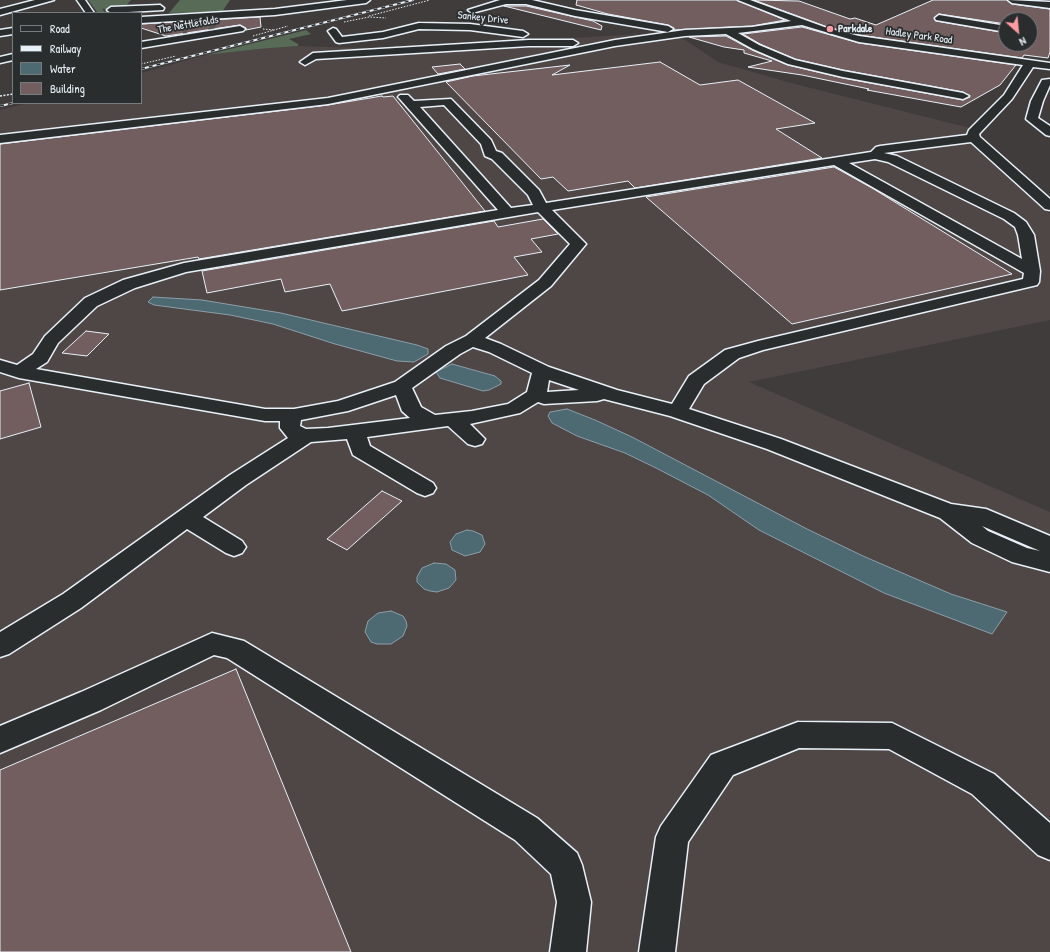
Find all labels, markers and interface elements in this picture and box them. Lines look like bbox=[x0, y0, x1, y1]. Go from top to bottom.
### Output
street label: Sankey Drive bbox=[457, 9, 509, 27]
legend bbox=[12, 12, 142, 104]
north arrow bbox=[998, 12, 1038, 52]
street label: The Nettlefolds bbox=[157, 13, 219, 37]
text: Road bbox=[50, 20, 70, 37]
place label: Parkdale bbox=[838, 22, 872, 36]
marker: Parkdale bbox=[825, 24, 835, 34]
street label: Hadley Park Road bbox=[885, 25, 953, 47]
text: N bbox=[1017, 34, 1029, 49]
text: Railway bbox=[50, 40, 81, 57]
text: Water bbox=[50, 60, 76, 77]
text: Building bbox=[50, 80, 85, 97]

